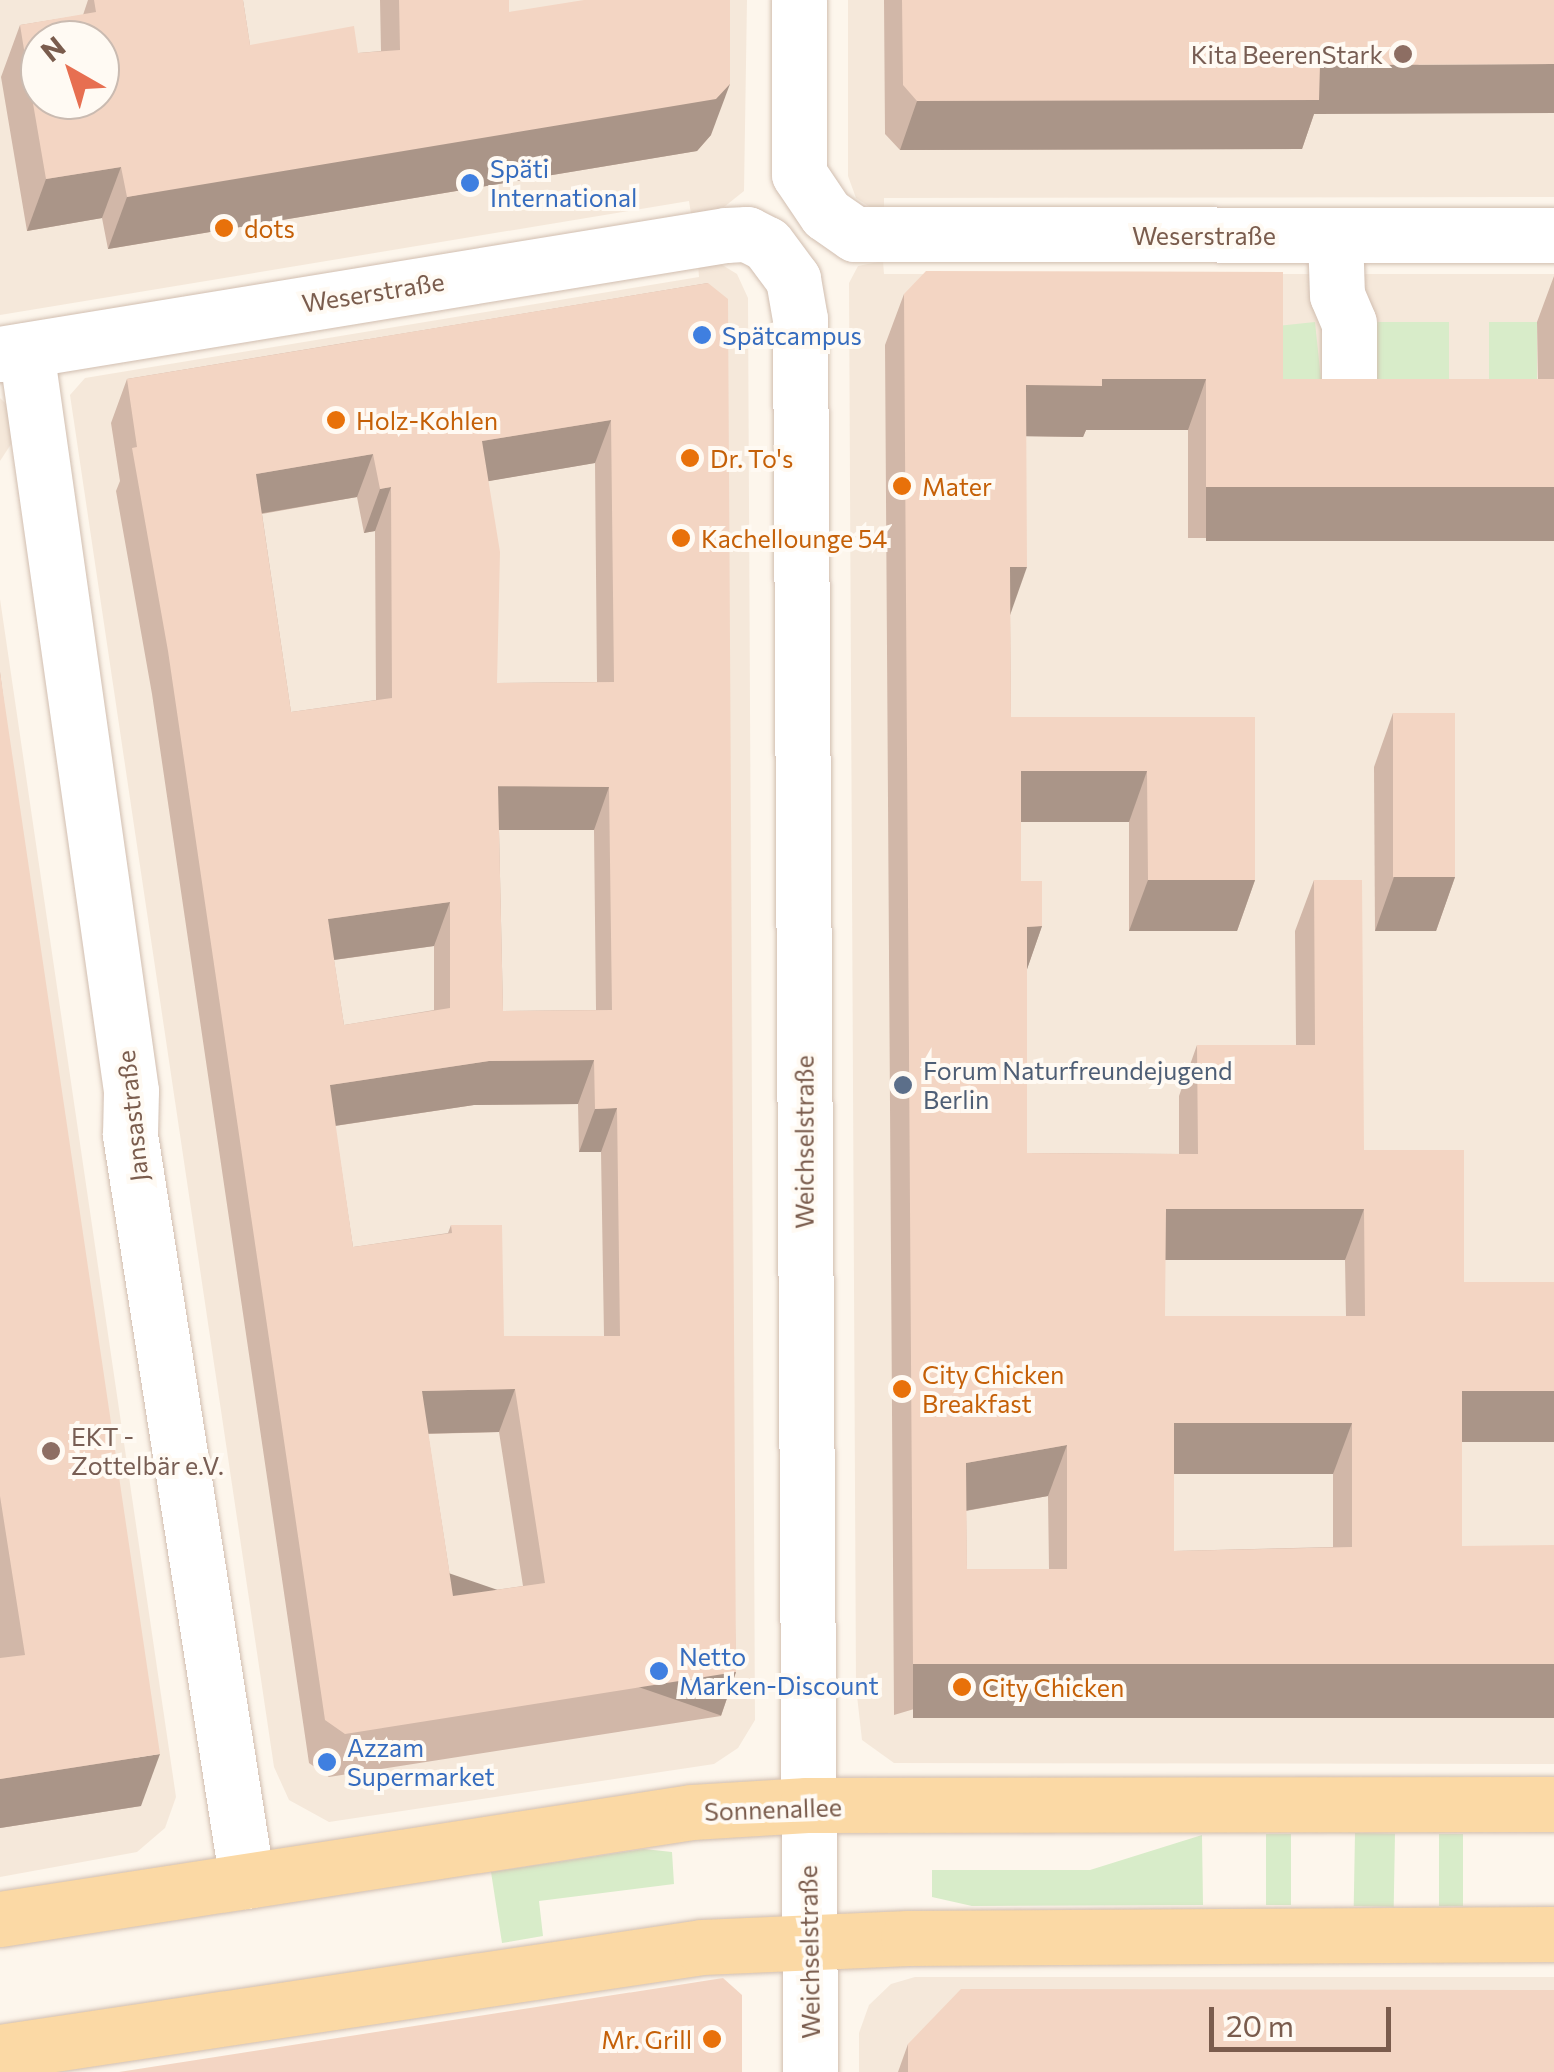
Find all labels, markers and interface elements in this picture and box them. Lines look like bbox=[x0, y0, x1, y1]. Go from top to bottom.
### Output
north arrow bbox=[20, 20, 120, 120]
text: N bbox=[34, 28, 71, 68]
place label: Kita BeerenStark bbox=[1191, 39, 1383, 69]
marker: Kita BeerenStark bbox=[1392, 43, 1414, 65]
place label: Späti International bbox=[490, 154, 637, 213]
marker: Späti International bbox=[459, 172, 481, 194]
place label: dots bbox=[244, 213, 295, 243]
marker: dots bbox=[213, 217, 235, 239]
street label: Weserstraße bbox=[1132, 220, 1276, 250]
street label: Weserstraße bbox=[300, 266, 446, 318]
place label: Spätcampus bbox=[722, 320, 862, 350]
marker: Spätcampus bbox=[691, 324, 713, 346]
place label: Holz-Kohlen bbox=[356, 405, 498, 435]
marker: Holz-Kohlen bbox=[325, 409, 347, 431]
place label: Dr. To's bbox=[710, 443, 793, 473]
marker: Dr. To's bbox=[679, 447, 701, 469]
place label: Mater bbox=[922, 471, 992, 501]
marker: Mater bbox=[891, 475, 913, 497]
place label: Kachellounge 54 bbox=[701, 523, 887, 553]
marker: Kachellounge 54 bbox=[670, 527, 692, 549]
street label: Jansastraße bbox=[110, 1049, 154, 1183]
street label: Weichselstraße bbox=[789, 1055, 819, 1229]
place label: Forum Naturfreundejugend Berlin bbox=[923, 1056, 1233, 1115]
marker: Forum Naturfreundejugend Berlin bbox=[892, 1074, 914, 1096]
place label: City Chicken Breakfast bbox=[922, 1360, 1064, 1419]
marker: City Chicken Breakfast bbox=[891, 1378, 913, 1400]
place label: EKT - Zottelbär e.V. bbox=[71, 1422, 224, 1481]
marker: EKT - Zottelbär e.V. bbox=[40, 1440, 62, 1462]
place label: Netto Marken-Discount bbox=[679, 1642, 879, 1701]
marker: Netto Marken-Discount bbox=[648, 1660, 670, 1682]
place label: City Chicken bbox=[982, 1672, 1124, 1702]
marker: City Chicken bbox=[951, 1676, 973, 1698]
place label: Azzam Supermarket bbox=[347, 1733, 495, 1792]
marker: Azzam Supermarket bbox=[316, 1751, 338, 1773]
street label: Sonnenallee bbox=[704, 1792, 842, 1826]
street label: Weichselstraße bbox=[792, 1865, 826, 2039]
scale bar bbox=[1214, 1987, 1396, 2049]
text: 20 m bbox=[1226, 2006, 1294, 2043]
place label: Mr. Grill bbox=[601, 2024, 692, 2054]
marker: Mr. Grill bbox=[701, 2028, 723, 2050]

